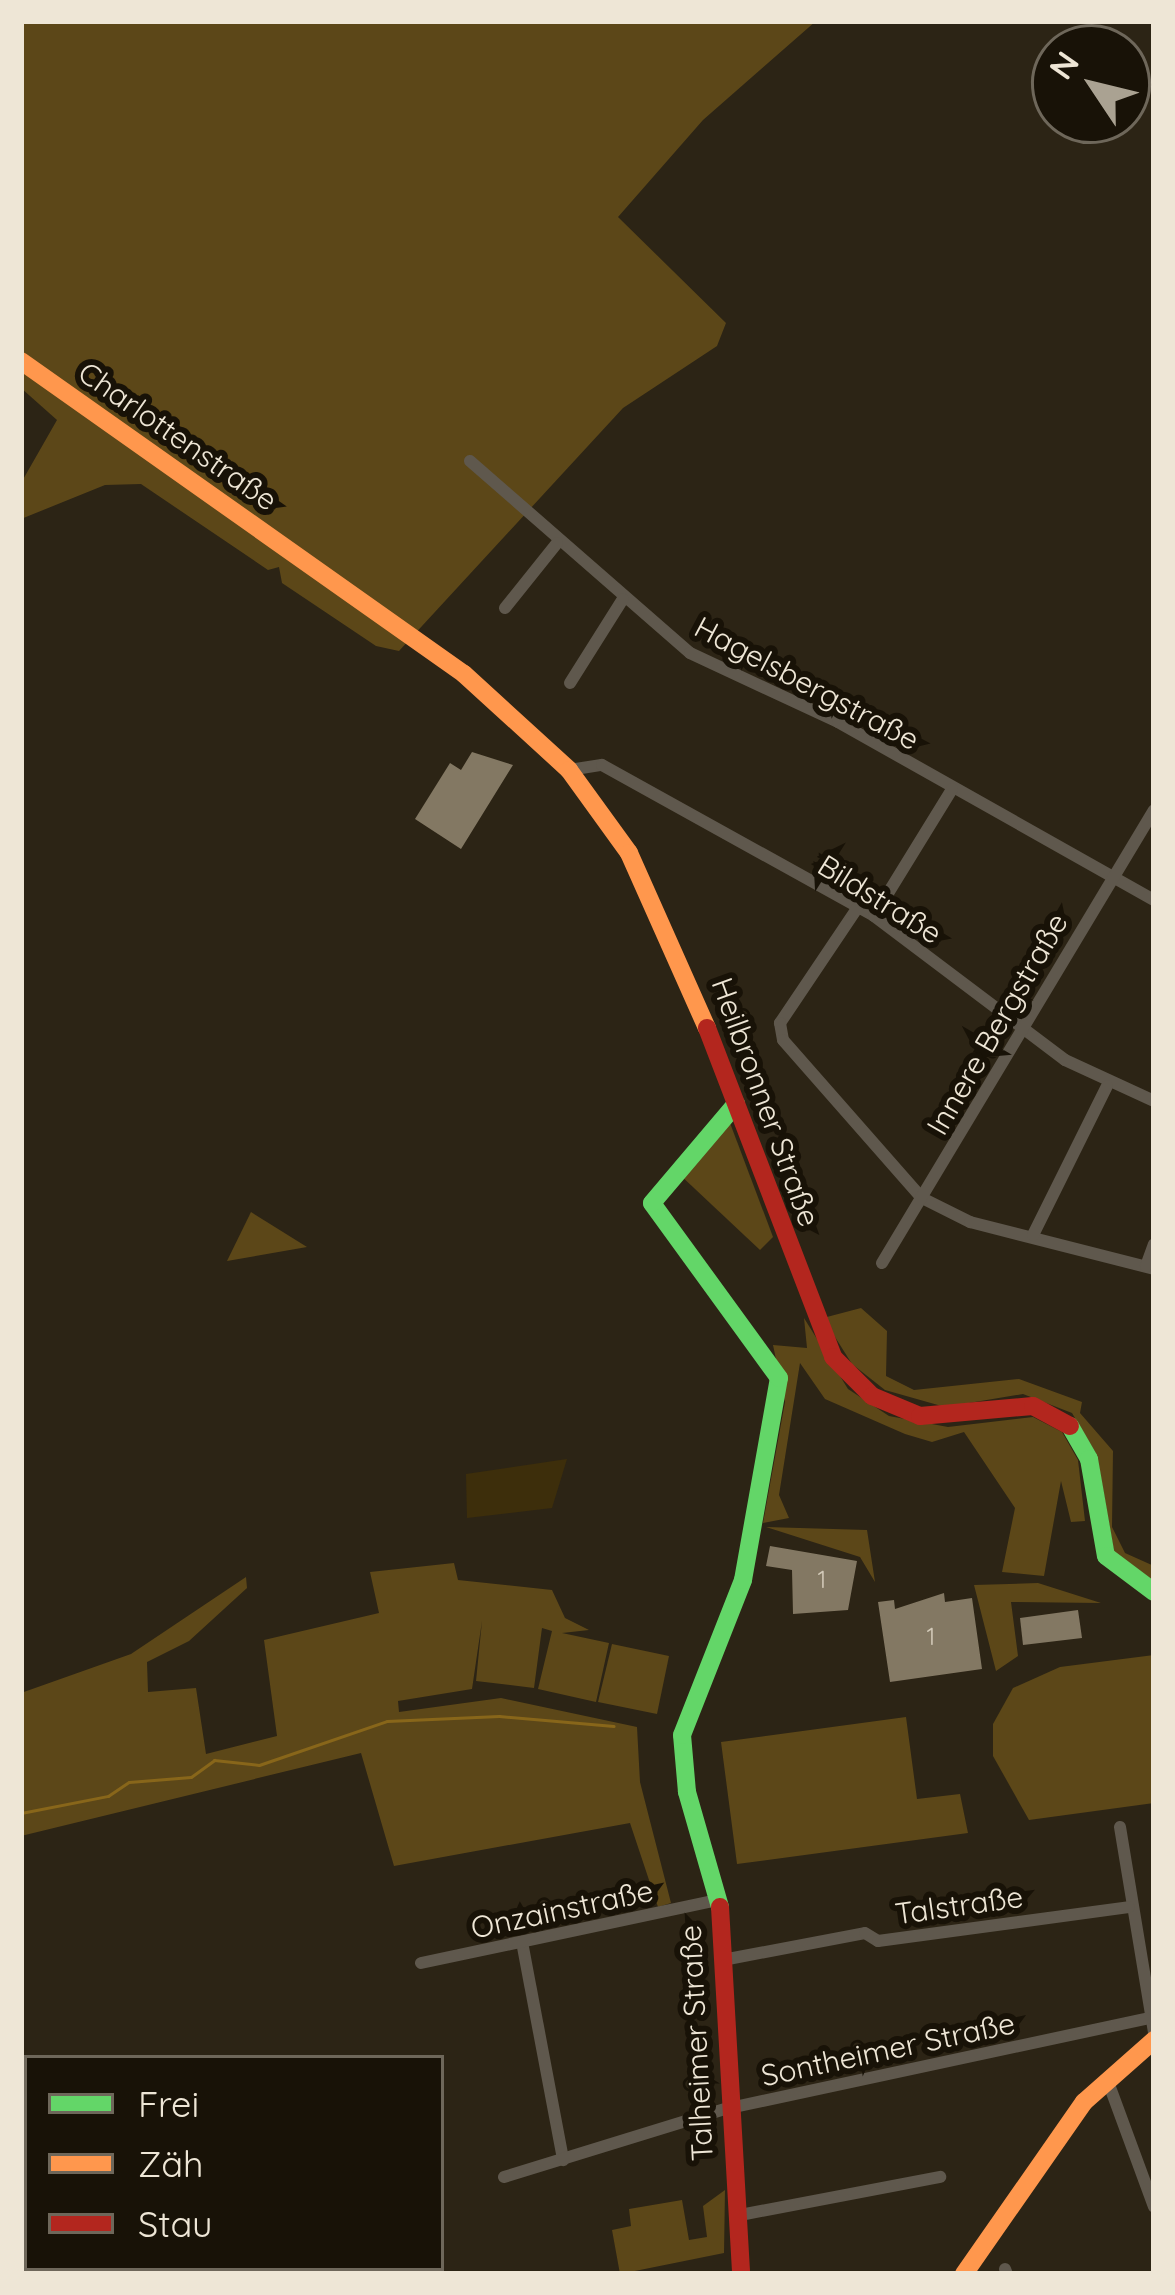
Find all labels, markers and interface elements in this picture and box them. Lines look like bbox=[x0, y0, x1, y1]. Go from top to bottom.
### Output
north arrow bbox=[1031, 24, 1151, 144]
text: N bbox=[1040, 43, 1087, 86]
street label: Charlottenstraße bbox=[72, 354, 284, 518]
street label: Hagelsbergstraße bbox=[689, 609, 925, 757]
street label: Bildstraße bbox=[811, 847, 949, 951]
street label: Innere Bergstraße bbox=[919, 907, 1075, 1141]
street label: Heilbronner Straße bbox=[704, 973, 828, 1231]
house number: 1 bbox=[818, 1566, 826, 1594]
house number: 1 bbox=[927, 1623, 935, 1651]
street label: Onzainstraße bbox=[468, 1872, 656, 1946]
street label: Talstraße bbox=[893, 1878, 1025, 1932]
street label: Talheimer Straße bbox=[672, 1924, 720, 2162]
street label: Sontheimer Straße bbox=[758, 2005, 1018, 2093]
legend bbox=[24, 2055, 444, 2271]
text: Frei bbox=[138, 2081, 199, 2126]
text: Zäh bbox=[138, 2141, 203, 2186]
text: Stau bbox=[138, 2201, 212, 2246]

